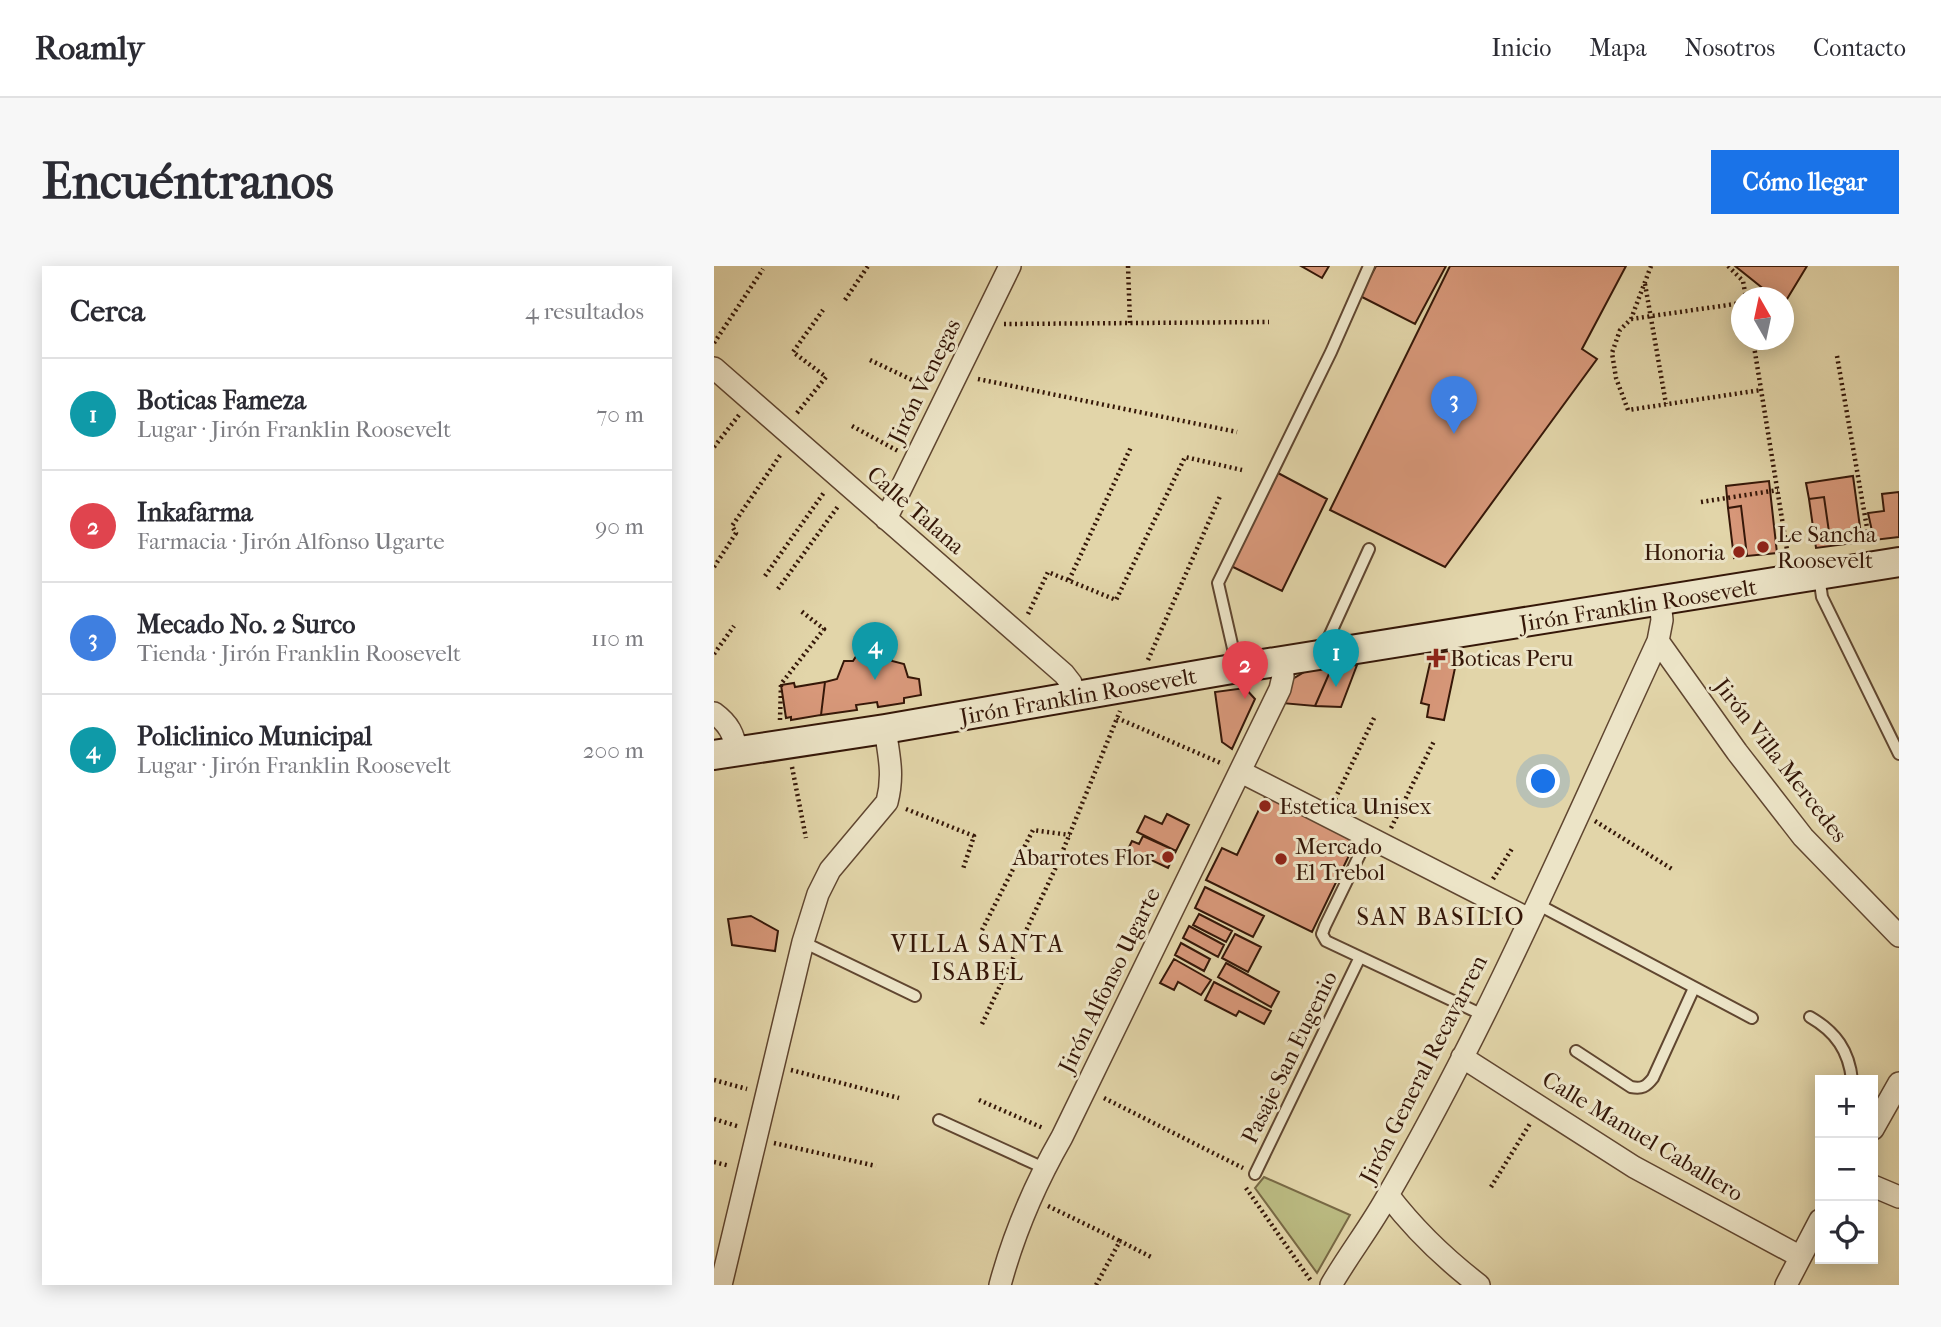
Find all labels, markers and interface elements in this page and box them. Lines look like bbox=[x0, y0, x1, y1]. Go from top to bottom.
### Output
text: Roamly bbox=[35, 29, 144, 68]
text: Inicio bbox=[1491, 34, 1551, 62]
text: Mapa bbox=[1589, 34, 1647, 62]
text: Nosotros bbox=[1685, 34, 1775, 62]
text: Contacto bbox=[1813, 34, 1906, 62]
button: Cómo llegar bbox=[1711, 150, 1899, 214]
text: Encuéntranos bbox=[42, 153, 334, 211]
north arrow bbox=[1731, 287, 1794, 350]
text: Cerca bbox=[70, 294, 145, 329]
text: 4 resultados bbox=[525, 298, 644, 325]
street label: Jirón Venegas bbox=[882, 314, 966, 450]
pin: 3 bbox=[1431, 376, 1477, 434]
text: Boticas Fameza bbox=[137, 385, 306, 416]
text: 1 bbox=[89, 401, 97, 428]
text: 70 m bbox=[596, 401, 644, 428]
text: Lugar · Jirón Franklin Roosevelt bbox=[137, 416, 451, 443]
street label: Calle Talana bbox=[861, 461, 970, 560]
text: Inkafarma bbox=[137, 497, 253, 528]
text: 2 bbox=[87, 513, 99, 540]
text: 90 m bbox=[595, 513, 644, 540]
place label: Le Sancha Roosevelt bbox=[1777, 521, 1877, 574]
text: Farmacia · Jirón Alfonso Ugarte bbox=[137, 528, 445, 555]
place label: Honoria bbox=[1644, 539, 1725, 566]
marker: Le Sancha Roosevelt bbox=[1755, 539, 1771, 555]
marker: Honoria bbox=[1731, 544, 1747, 560]
street label: Jirón Franklin Roosevelt bbox=[1515, 573, 1759, 638]
text: Mecado No. 2 Surco bbox=[137, 609, 355, 640]
pin: 4 bbox=[852, 622, 898, 680]
text: 3 bbox=[88, 625, 98, 652]
text: 110 m bbox=[591, 625, 644, 652]
pin: 1 bbox=[1313, 629, 1359, 687]
text: Tienda · Jirón Franklin Roosevelt bbox=[137, 640, 461, 667]
pin: 2 bbox=[1222, 641, 1268, 699]
place label: Boticas Peru bbox=[1450, 645, 1573, 672]
marker: Boticas Peru bbox=[1428, 650, 1444, 666]
street label: Jirón Franklin Roosevelt bbox=[956, 662, 1199, 731]
street label: Jirón Villa Mercedes bbox=[1707, 671, 1853, 848]
text: Policlinico Municipal bbox=[137, 721, 372, 752]
text: 4 bbox=[86, 737, 100, 764]
text: 200 m bbox=[583, 737, 644, 764]
text: Lugar · Jirón Franklin Roosevelt bbox=[137, 752, 451, 779]
your location bbox=[1526, 764, 1560, 798]
place label: Estetica Unisex bbox=[1279, 793, 1431, 820]
marker: Estetica Unisex bbox=[1257, 798, 1273, 814]
place label: Mercado El Trebol bbox=[1295, 833, 1386, 886]
place label: Abarrotes Flor bbox=[1011, 844, 1154, 871]
marker: Abarrotes Flor bbox=[1160, 849, 1176, 865]
marker: Mercado El Trebol bbox=[1273, 851, 1289, 867]
street label: Jirón Alfonso Ugarte bbox=[1052, 883, 1166, 1079]
district label: SAN BASILIO bbox=[1357, 903, 1525, 931]
district label: VILLA SANTA ISABEL bbox=[890, 930, 1065, 986]
street label: Jirón General Recavarren bbox=[1353, 950, 1493, 1190]
street label: Pasaje San Eugenio bbox=[1236, 966, 1343, 1148]
street label: Calle Manuel Caballero bbox=[1538, 1066, 1748, 1207]
map controls bbox=[1815, 1075, 1878, 1264]
button: + bbox=[1815, 1075, 1878, 1138]
button: − bbox=[1815, 1138, 1878, 1201]
button: locate bbox=[1815, 1201, 1878, 1264]

